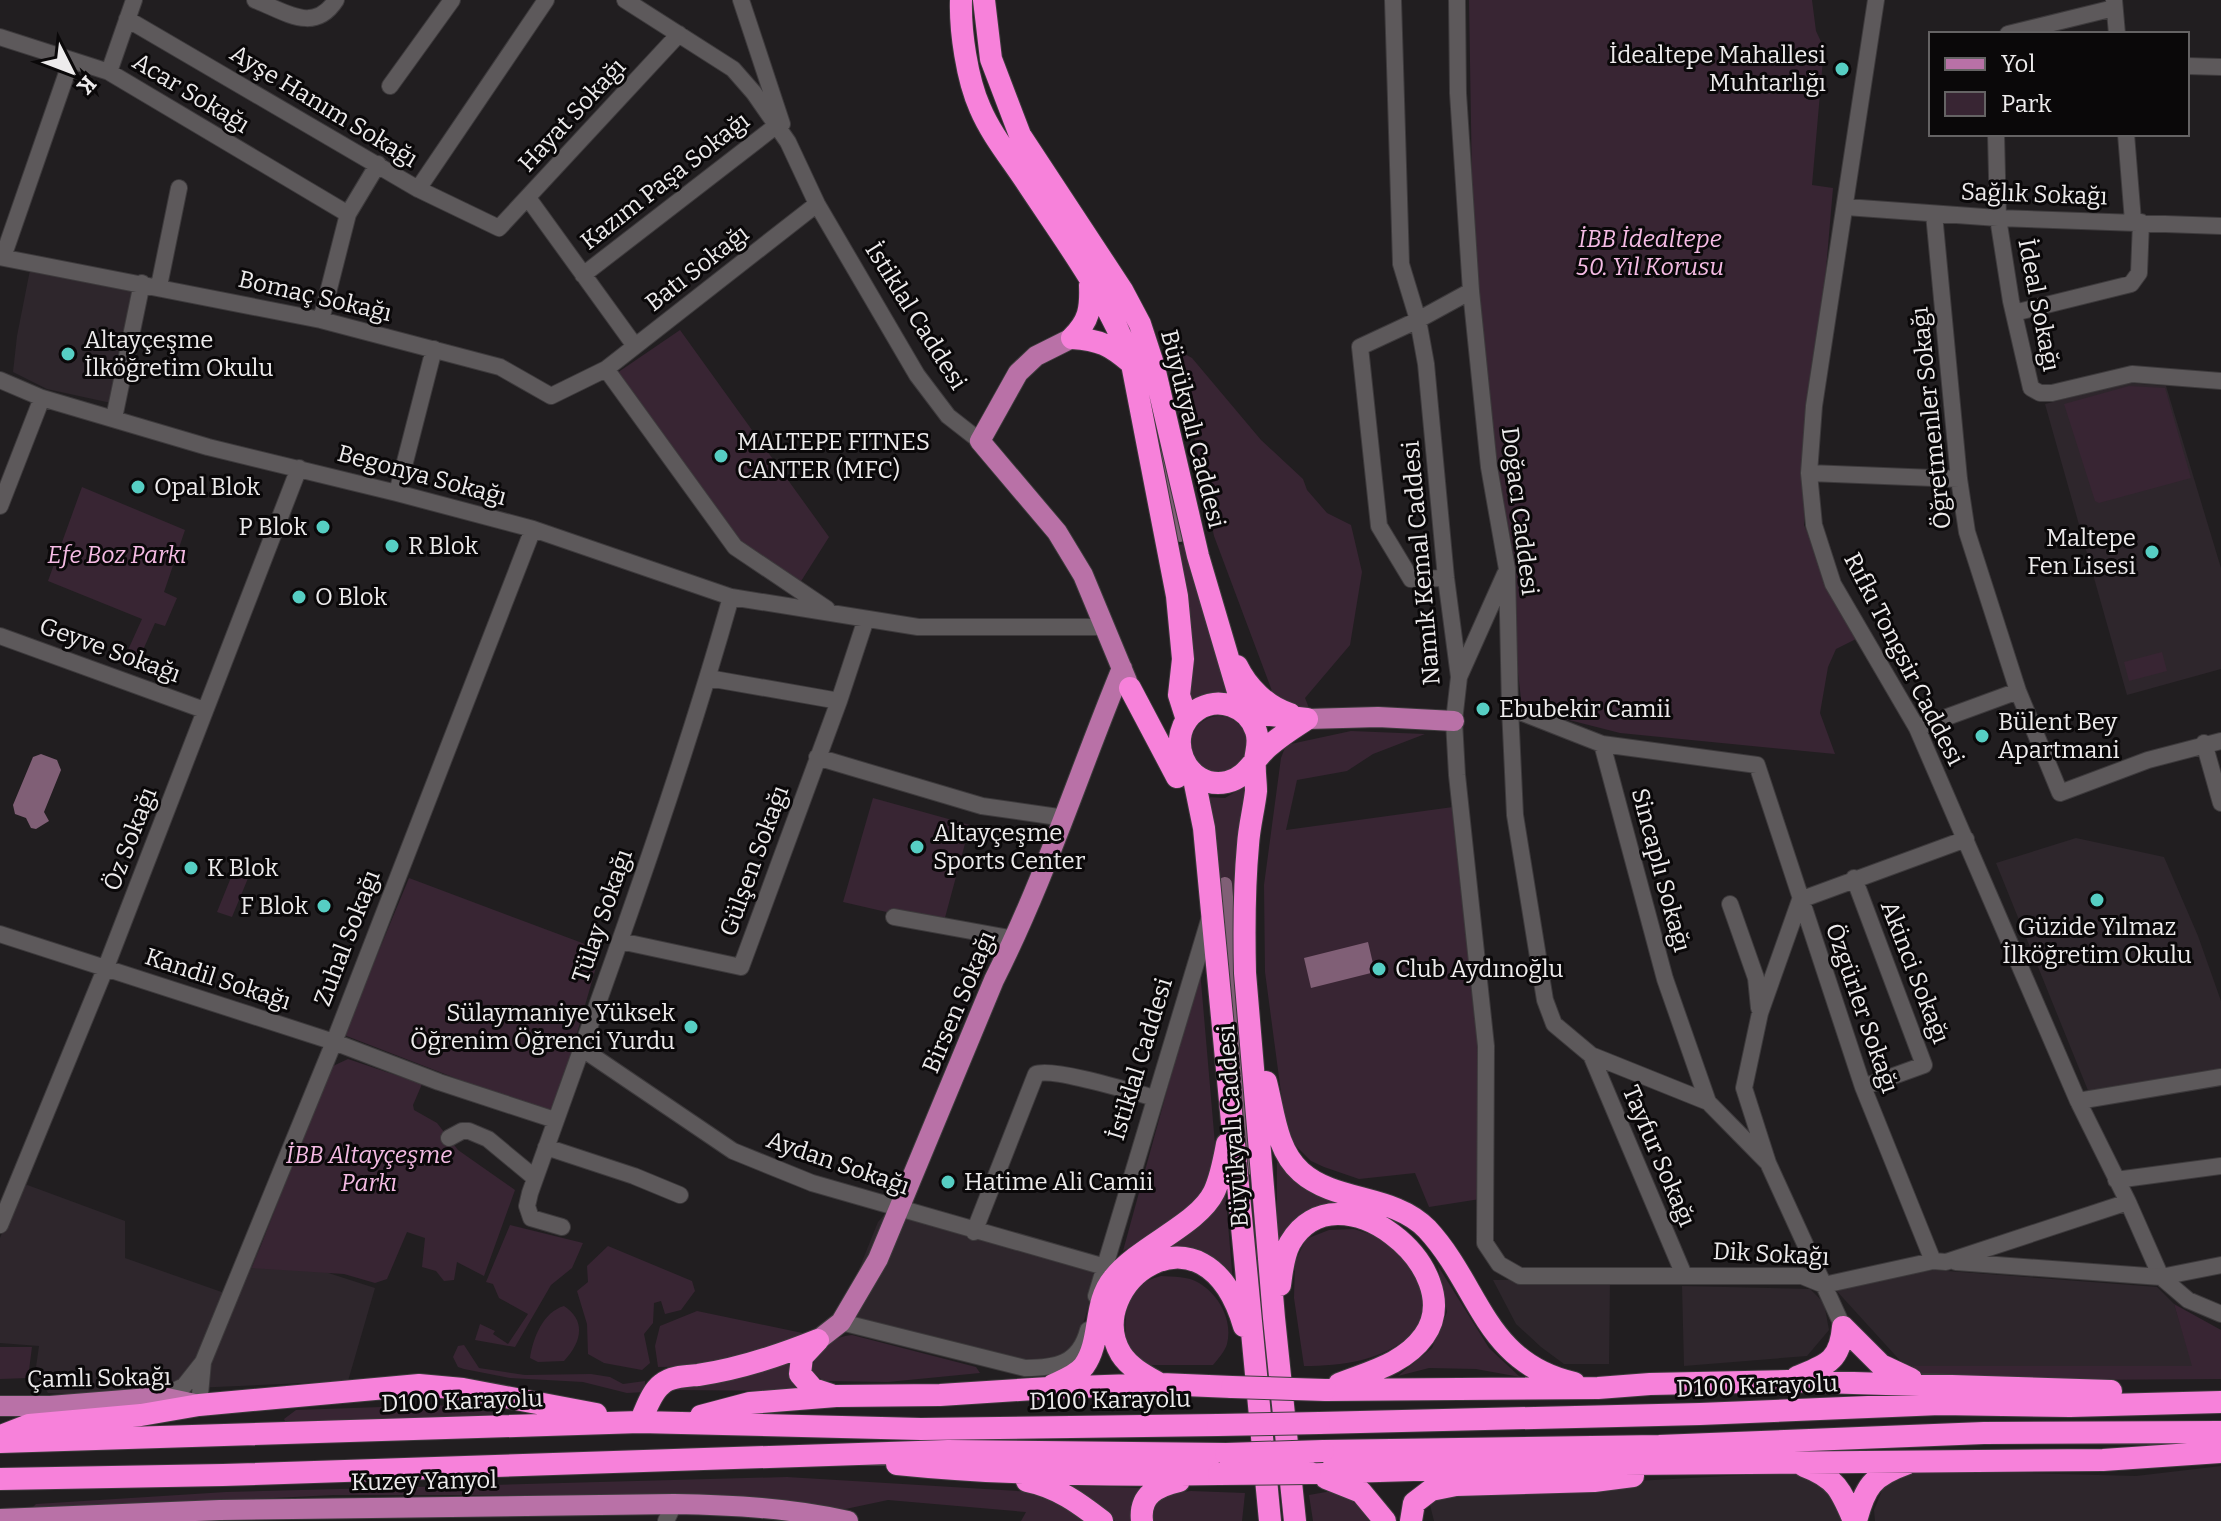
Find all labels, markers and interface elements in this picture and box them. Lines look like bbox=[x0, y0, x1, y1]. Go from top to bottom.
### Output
north arrow bbox=[32, 32, 112, 112]
legend bbox=[1929, 32, 2189, 136]
street label: Ayşe Hanım Sokağı bbox=[225, 39, 423, 173]
place label: İdealtepe Mahallesi Muhtarlığı bbox=[1609, 41, 1826, 97]
street label: Acar Sokağı bbox=[128, 47, 254, 139]
text: Yol bbox=[2001, 50, 2035, 78]
street label: Hayat Sokağı bbox=[513, 53, 631, 177]
marker: İdealtepe Mahallesi Muhtarlığı bbox=[1833, 60, 1851, 78]
text: K bbox=[71, 70, 102, 100]
text: Park bbox=[2001, 90, 2052, 118]
street label: Kazım Paşa Sokağı bbox=[575, 106, 755, 256]
street label: Sağlık Sokağı bbox=[1960, 177, 2108, 211]
street label: Batı Sokağı bbox=[640, 219, 754, 317]
park label: İBB İdealtepe 50. Yıl Korusu bbox=[1576, 225, 1724, 281]
street label: İdeal Sokağı bbox=[2012, 236, 2066, 374]
street label: İstiklal Caddesi bbox=[860, 237, 972, 395]
street label: Bomaç Sokağı bbox=[236, 265, 394, 327]
street label: Öğretmenler Sokağı bbox=[1905, 305, 1957, 531]
place label: Altayçeşme İlköğretim Okulu bbox=[84, 326, 274, 382]
street label: Büyükyalı Caddesi bbox=[1155, 327, 1231, 531]
marker: Altayçeşme İlköğretim Okulu bbox=[59, 345, 77, 363]
street label: Doğacı Caddesi bbox=[1496, 425, 1544, 597]
place label: MALTEPE FITNES CANTER (MFC) bbox=[737, 428, 930, 484]
street label: Begonya Sokağı bbox=[334, 439, 510, 511]
street label: Namık Kemal Caddesi bbox=[1396, 440, 1446, 686]
marker: MALTEPE FITNES CANTER (MFC) bbox=[712, 447, 730, 465]
place label: Opal Blok bbox=[154, 473, 260, 501]
marker: Opal Blok bbox=[129, 478, 147, 496]
place label: P Blok bbox=[238, 513, 307, 541]
marker: P Blok bbox=[314, 518, 332, 536]
place label: Maltepe Fen Lisesi bbox=[2027, 524, 2136, 580]
place label: R Blok bbox=[408, 532, 478, 560]
marker: R Blok bbox=[383, 537, 401, 555]
park label: Efe Boz Parkı bbox=[47, 541, 187, 569]
marker: Maltepe Fen Lisesi bbox=[2143, 543, 2161, 561]
street label: Rıfkı Tongsir Caddesi bbox=[1838, 548, 1970, 770]
place label: O Blok bbox=[315, 583, 388, 611]
marker: O Blok bbox=[290, 588, 308, 606]
street label: Geyve Sokağı bbox=[36, 612, 184, 688]
place label: Ebubekir Camii bbox=[1499, 695, 1671, 723]
marker: Ebubekir Camii bbox=[1474, 700, 1492, 718]
place label: Bülent Bey Apartmani bbox=[1998, 708, 2120, 764]
marker: Bülent Bey Apartmani bbox=[1973, 727, 1991, 745]
street label: Gülşen Sokağı bbox=[714, 782, 794, 940]
street label: Öz Sokağı bbox=[98, 783, 162, 895]
street label: Sincaplı Sokağı bbox=[1626, 785, 1696, 955]
place label: Altayçeşme Sports Center bbox=[933, 819, 1086, 875]
marker: Altayçeşme Sports Center bbox=[908, 838, 926, 856]
street label: Tülay Sokağı bbox=[566, 846, 638, 986]
place label: K Blok bbox=[207, 854, 279, 882]
marker: K Blok bbox=[182, 859, 200, 877]
street label: Zuhal Sokağı bbox=[308, 866, 386, 1010]
marker: Güzide Yılmaz İlköğretim Okulu bbox=[2088, 891, 2106, 909]
place label: F Blok bbox=[240, 892, 308, 920]
marker: F Blok bbox=[315, 897, 333, 915]
street label: Akinci Sokağı bbox=[1875, 897, 1955, 1047]
place label: Güzide Yılmaz İlköğretim Okulu bbox=[2002, 913, 2192, 969]
street label: Özgürler Sokağı bbox=[1820, 920, 1904, 1096]
street label: Birsen Sokağı bbox=[917, 927, 1001, 1077]
street label: Kandil Sokağı bbox=[142, 942, 294, 1016]
place label: Club Aydınoğlu bbox=[1395, 955, 1564, 983]
marker: Club Aydınoğlu bbox=[1370, 960, 1388, 978]
street label: İstiklal Caddesi bbox=[1102, 974, 1178, 1144]
place label: Sülaymaniye Yüksek Öğrenim Öğrenci Yurdu bbox=[410, 999, 675, 1055]
marker: Sülaymaniye Yüksek Öğrenim Öğrenci Yurdu bbox=[682, 1018, 700, 1036]
street label: Büyükyalı Caddesi bbox=[1212, 1024, 1254, 1228]
street label: Tayfur Sokağı bbox=[1617, 1081, 1701, 1231]
street label: Aydan Sokağı bbox=[763, 1125, 913, 1201]
park label: İBB Altayçeşme Parkı bbox=[286, 1141, 452, 1197]
place label: Hatime Ali Camii bbox=[964, 1168, 1153, 1196]
marker: Hatime Ali Camii bbox=[939, 1173, 957, 1191]
street label: Dik Sokağı bbox=[1712, 1237, 1830, 1271]
street label: Çamlı Sokağı bbox=[27, 1363, 171, 1393]
street label: D100 Karayolu bbox=[1676, 1369, 1838, 1403]
street label: D100 Karayolu bbox=[381, 1384, 543, 1418]
street label: D100 Karayolu bbox=[1029, 1385, 1191, 1415]
street label: Kuzey Yanyol bbox=[351, 1466, 497, 1496]

